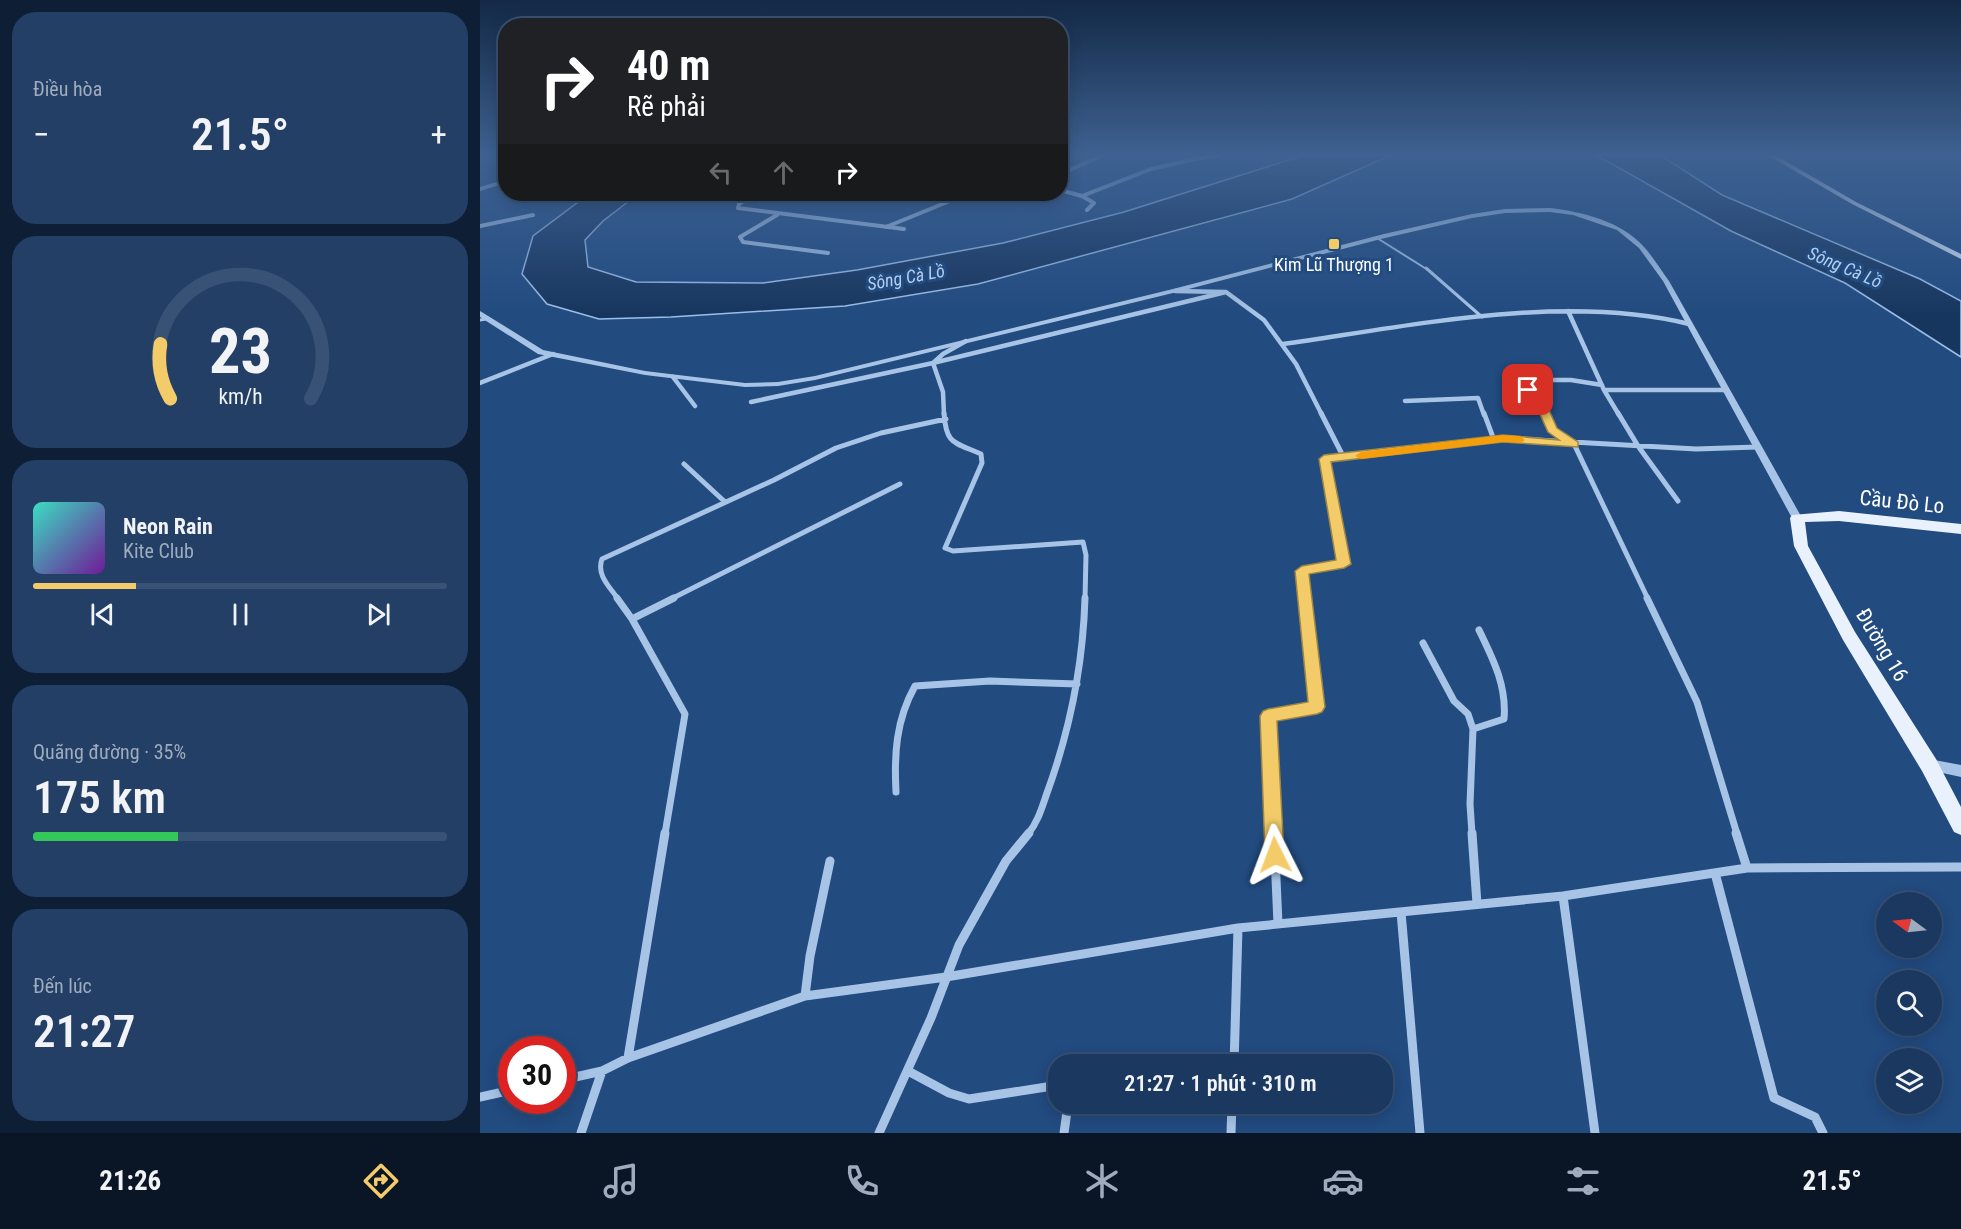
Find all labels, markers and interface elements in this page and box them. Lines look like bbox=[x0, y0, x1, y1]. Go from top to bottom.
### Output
text: 40 m bbox=[627, 41, 710, 90]
icon: right bbox=[528, 42, 606, 120]
text: Điều hòa bbox=[33, 77, 102, 101]
text: Rẽ phải bbox=[627, 91, 706, 123]
text: 21.5° bbox=[191, 108, 289, 161]
text: − bbox=[33, 115, 50, 154]
text: + bbox=[431, 115, 447, 154]
icon: left bbox=[704, 156, 737, 189]
icon: ahead bbox=[767, 156, 800, 189]
icon: right bbox=[830, 156, 863, 189]
marker: Kim Lũ Thượng 1 bbox=[1327, 237, 1341, 251]
water label: Sông Cà Lồ bbox=[1805, 242, 1885, 292]
place label: Kim Lũ Thượng 1 bbox=[1274, 254, 1394, 275]
water label: Sông Cà Lồ bbox=[866, 260, 946, 294]
text: 23 bbox=[208, 315, 272, 388]
pin bbox=[1502, 364, 1553, 415]
icon: arrive bbox=[1511, 373, 1544, 406]
text: km/h bbox=[218, 385, 262, 410]
street label: Cầu Đò Lo bbox=[1858, 486, 1946, 518]
text: Neon Rain bbox=[123, 514, 213, 539]
text: Kite Club bbox=[123, 539, 194, 563]
icon: previous bbox=[86, 598, 119, 631]
icon: pause bbox=[224, 598, 257, 631]
icon: next bbox=[362, 598, 395, 631]
street label: Đường 16 bbox=[1851, 604, 1913, 686]
text: Quãng đường · 35% bbox=[33, 740, 186, 764]
text: 175 km bbox=[33, 771, 166, 824]
position arrow bbox=[1243, 823, 1307, 887]
north arrow bbox=[1876, 892, 1942, 958]
map controls bbox=[1876, 892, 1942, 1114]
button: search bbox=[1876, 970, 1942, 1036]
text: Đến lúc bbox=[33, 974, 92, 998]
text: 21:27 bbox=[33, 1005, 135, 1058]
speed limit sign: 30 bbox=[498, 1036, 576, 1114]
button: layers bbox=[1876, 1048, 1942, 1114]
text: 21:27 · 1 phút · 310 m bbox=[1124, 1071, 1317, 1096]
icon: directions bbox=[360, 1160, 402, 1202]
icon: music bbox=[600, 1160, 642, 1202]
icon: phone bbox=[841, 1160, 883, 1202]
icon: climate bbox=[1081, 1160, 1123, 1202]
icon: car bbox=[1322, 1160, 1364, 1202]
icon: filters bbox=[1562, 1160, 1604, 1202]
text: 21:26 bbox=[99, 1165, 161, 1197]
text: 21.5° bbox=[1802, 1165, 1862, 1197]

